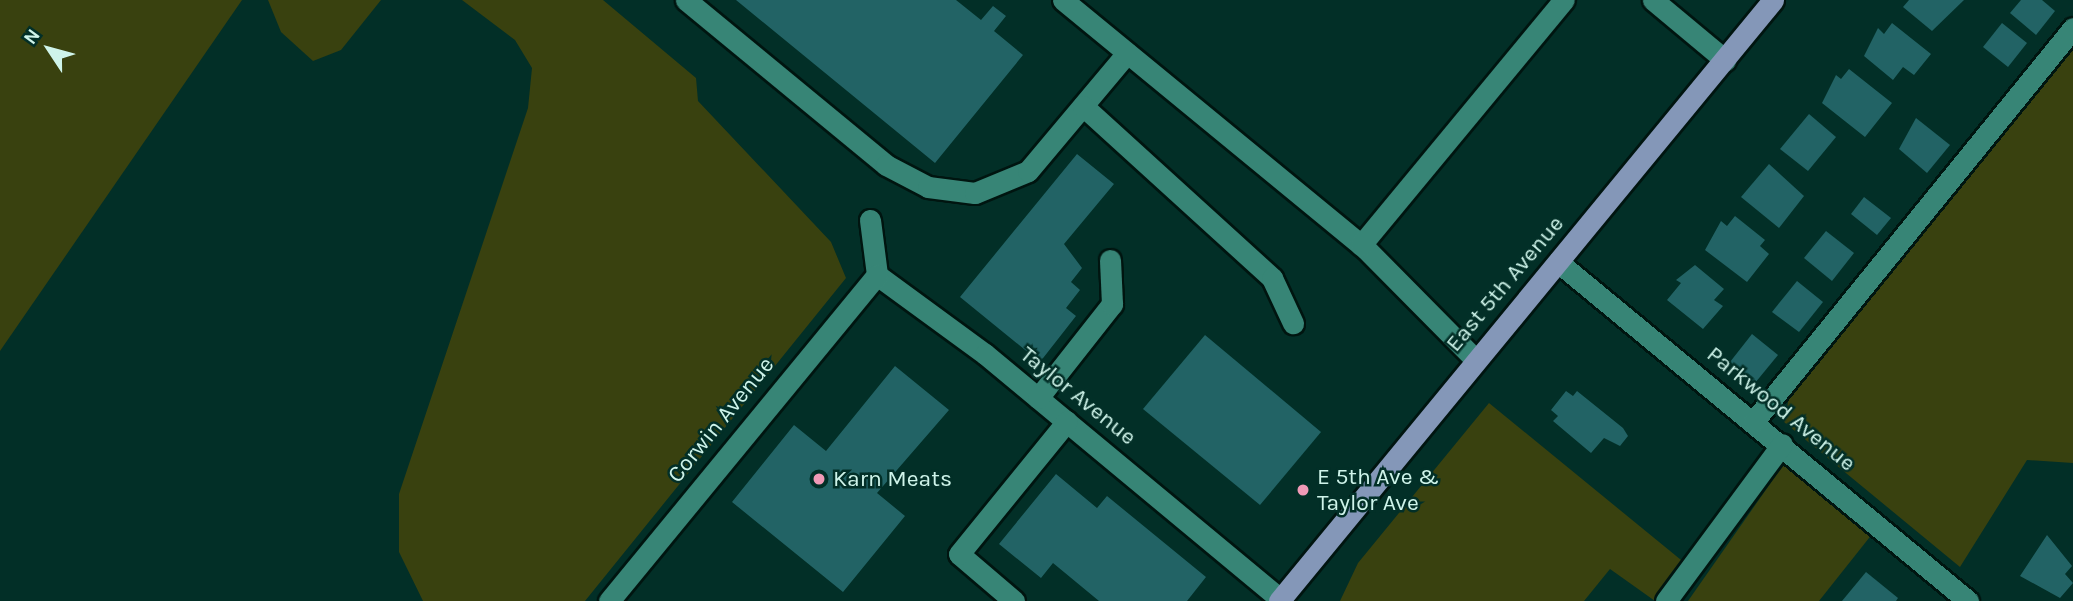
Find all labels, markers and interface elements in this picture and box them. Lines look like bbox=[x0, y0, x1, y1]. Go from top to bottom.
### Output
north arrow bbox=[14, 14, 84, 84]
text: N bbox=[19, 25, 45, 49]
street label: East 5th Avenue bbox=[1440, 211, 1570, 357]
street label: Taylor Avenue bbox=[1014, 341, 1142, 451]
street label: Parkwood Avenue bbox=[1701, 341, 1861, 477]
street label: Corwin Avenue bbox=[662, 352, 780, 488]
place label: E 5th Ave & Taylor Ave bbox=[1317, 463, 1439, 517]
place label: Karn Meats bbox=[833, 465, 952, 493]
marker: Karn Meats bbox=[811, 471, 827, 487]
marker: E 5th Ave & Taylor Ave bbox=[1295, 482, 1311, 498]

